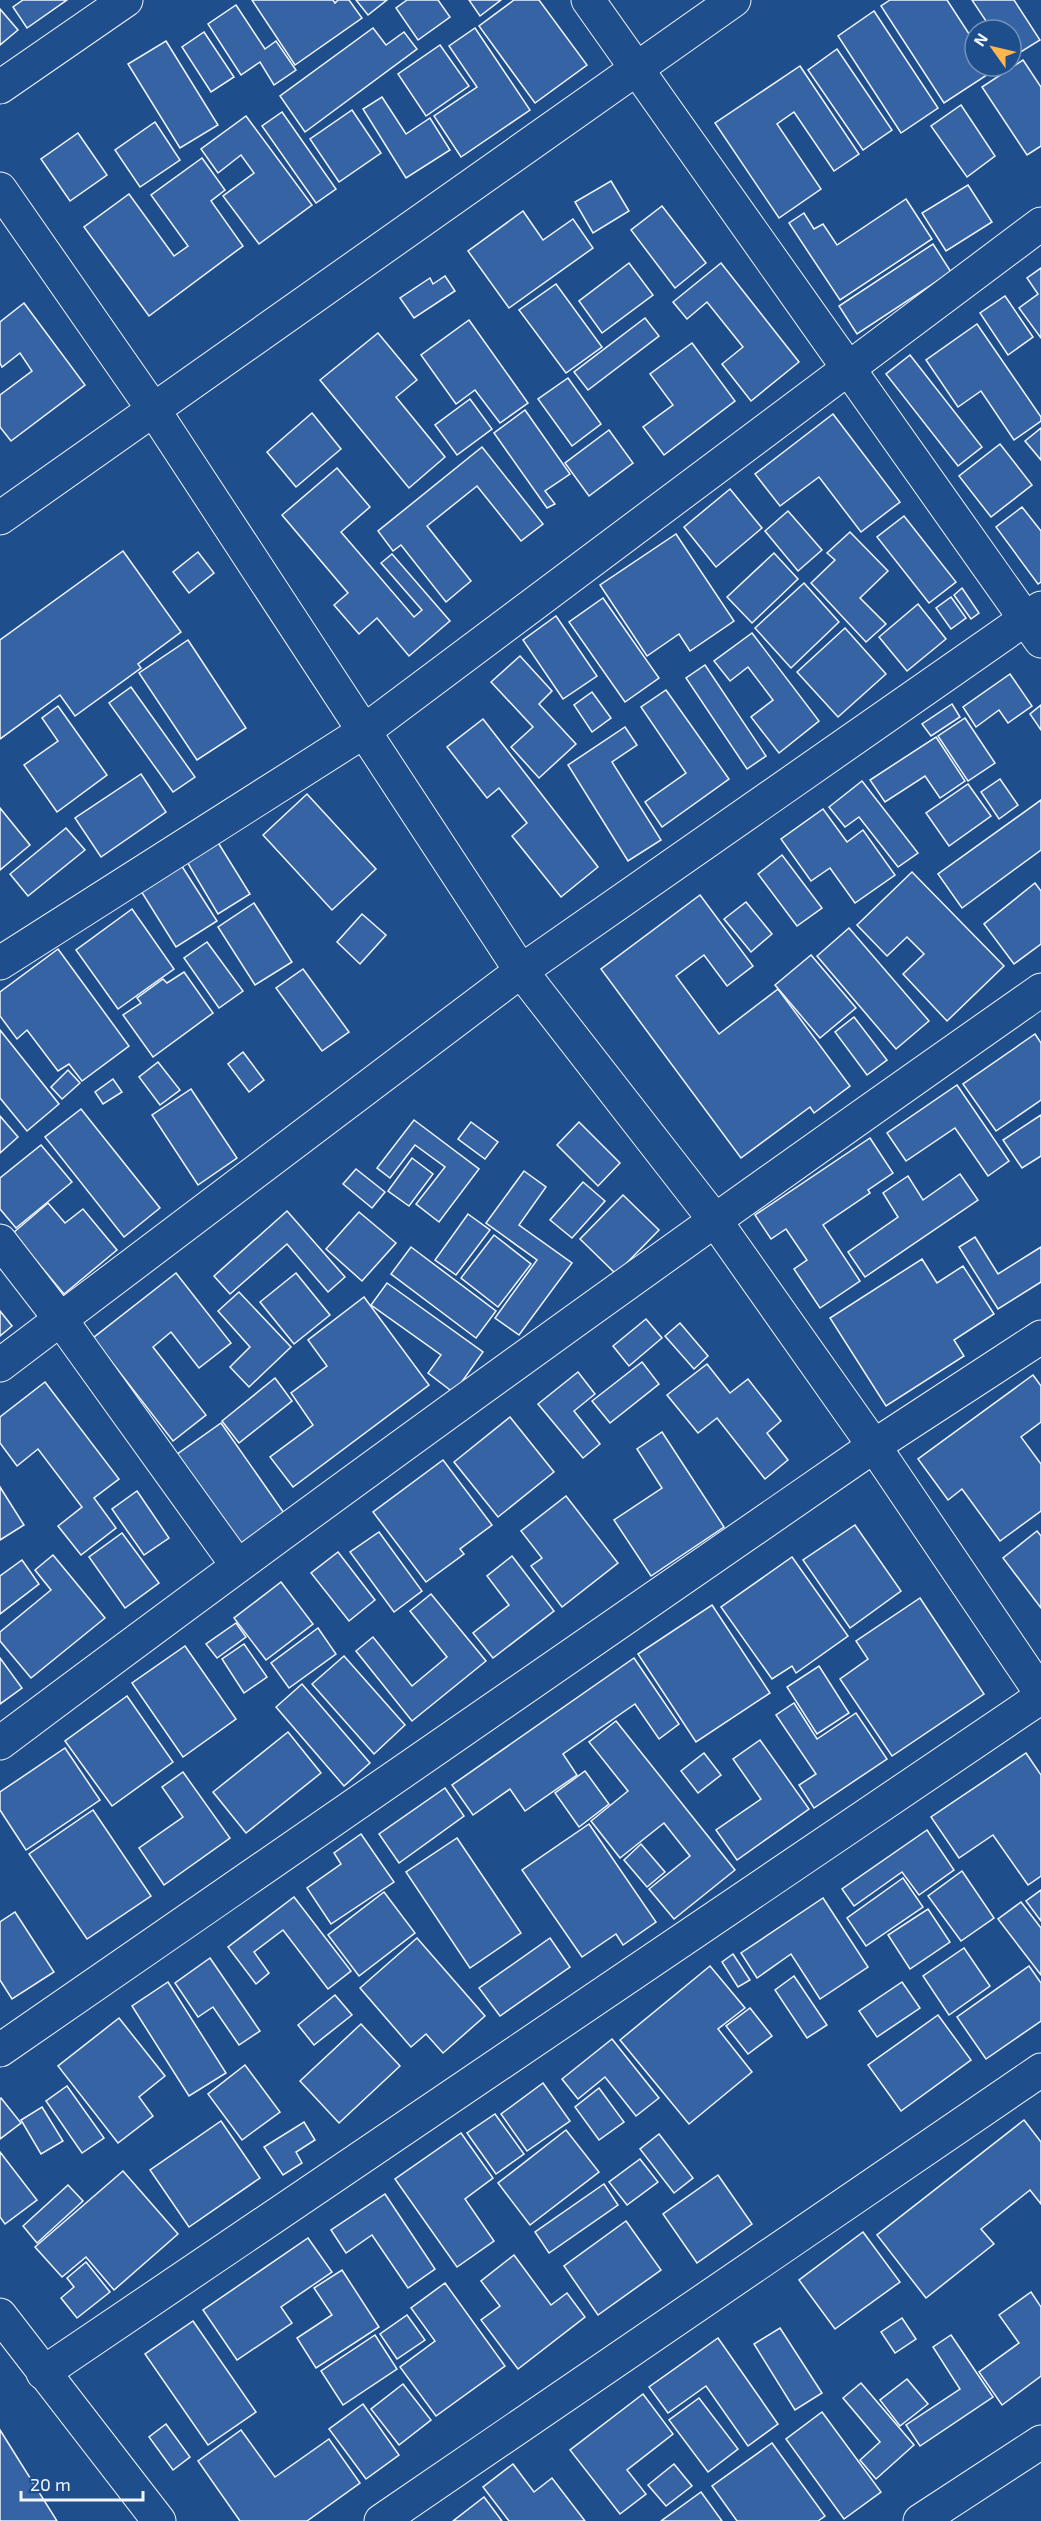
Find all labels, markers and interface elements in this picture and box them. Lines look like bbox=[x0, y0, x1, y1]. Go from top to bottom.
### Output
north arrow bbox=[963, 18, 1023, 78]
text: N bbox=[969, 29, 991, 49]
scale bar bbox=[21, 2464, 142, 2502]
text: 20 m bbox=[30, 2473, 71, 2495]

